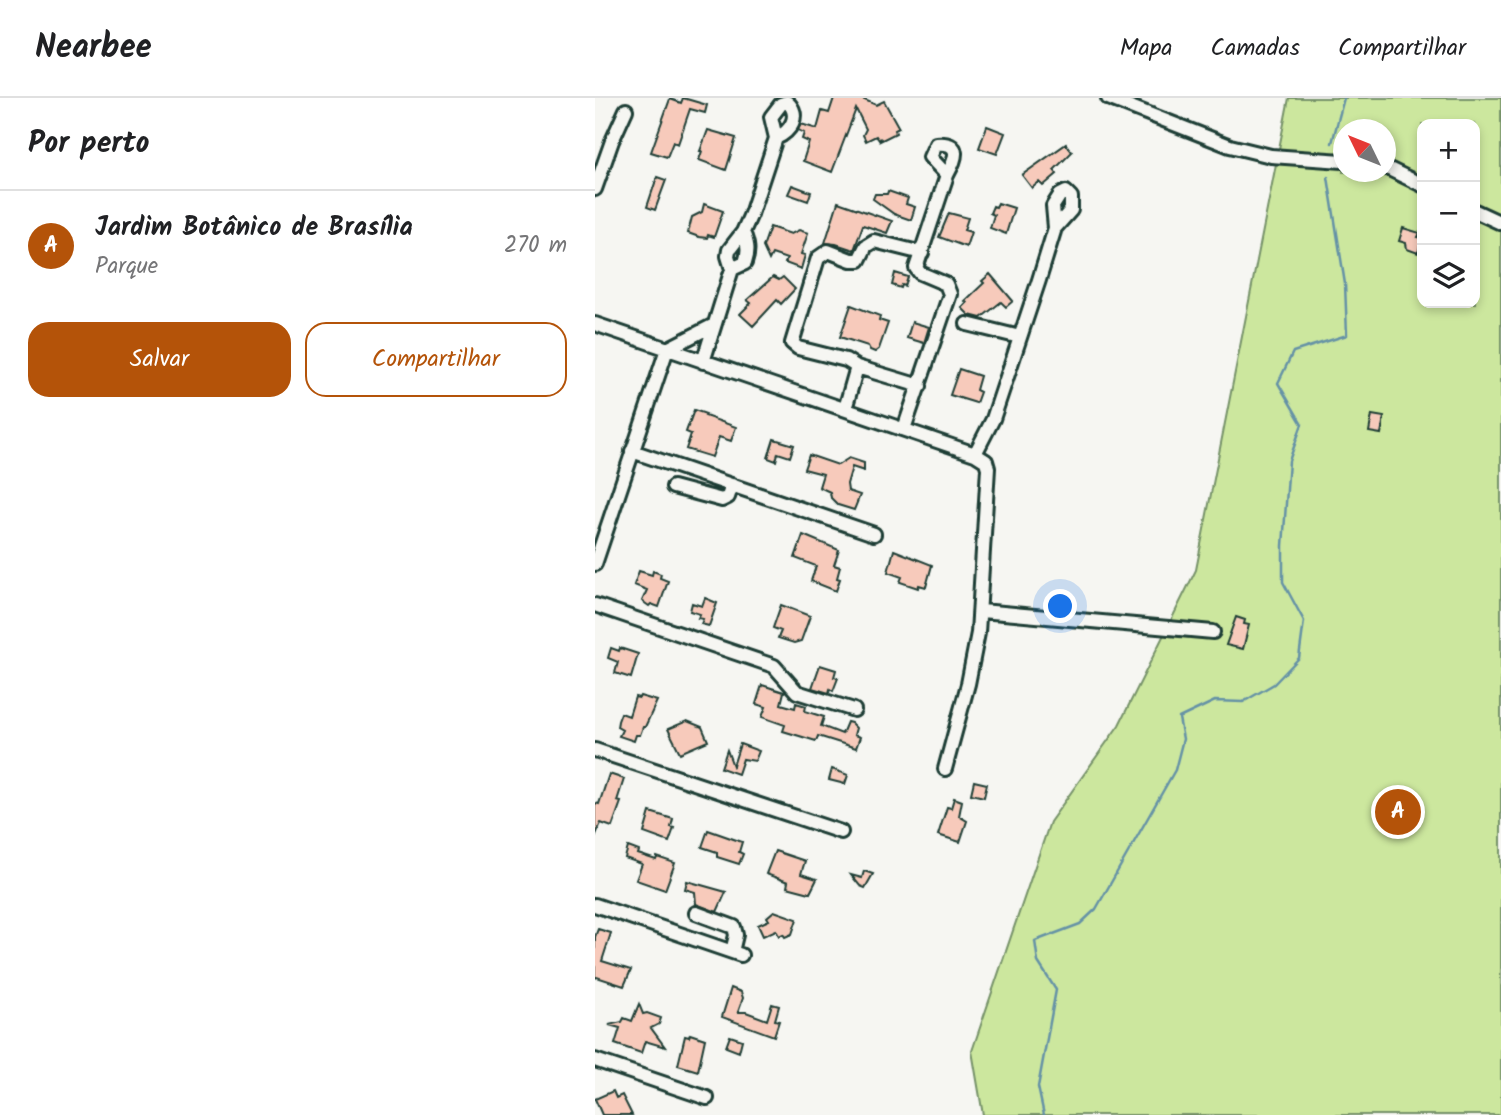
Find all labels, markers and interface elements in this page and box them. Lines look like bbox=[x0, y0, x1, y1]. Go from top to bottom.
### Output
text: Nearbee bbox=[35, 22, 152, 75]
text: Mapa bbox=[1120, 29, 1173, 68]
text: Camadas bbox=[1211, 29, 1300, 68]
text: Compartilhar bbox=[1338, 29, 1466, 68]
north arrow bbox=[1333, 119, 1396, 182]
map controls bbox=[1417, 119, 1480, 308]
button: + bbox=[1417, 119, 1480, 182]
text: Por perto bbox=[28, 120, 149, 168]
button: − bbox=[1417, 182, 1480, 245]
text: Jardim Botânico de Brasília bbox=[95, 207, 413, 249]
text: A bbox=[44, 228, 58, 264]
text: 270 m bbox=[504, 228, 567, 264]
button: layers bbox=[1417, 245, 1480, 308]
text: Parque bbox=[95, 249, 158, 285]
button: Salvar bbox=[28, 322, 291, 397]
button: Compartilhar bbox=[305, 322, 567, 397]
your location bbox=[1043, 589, 1077, 623]
pin: A bbox=[1375, 786, 1421, 838]

